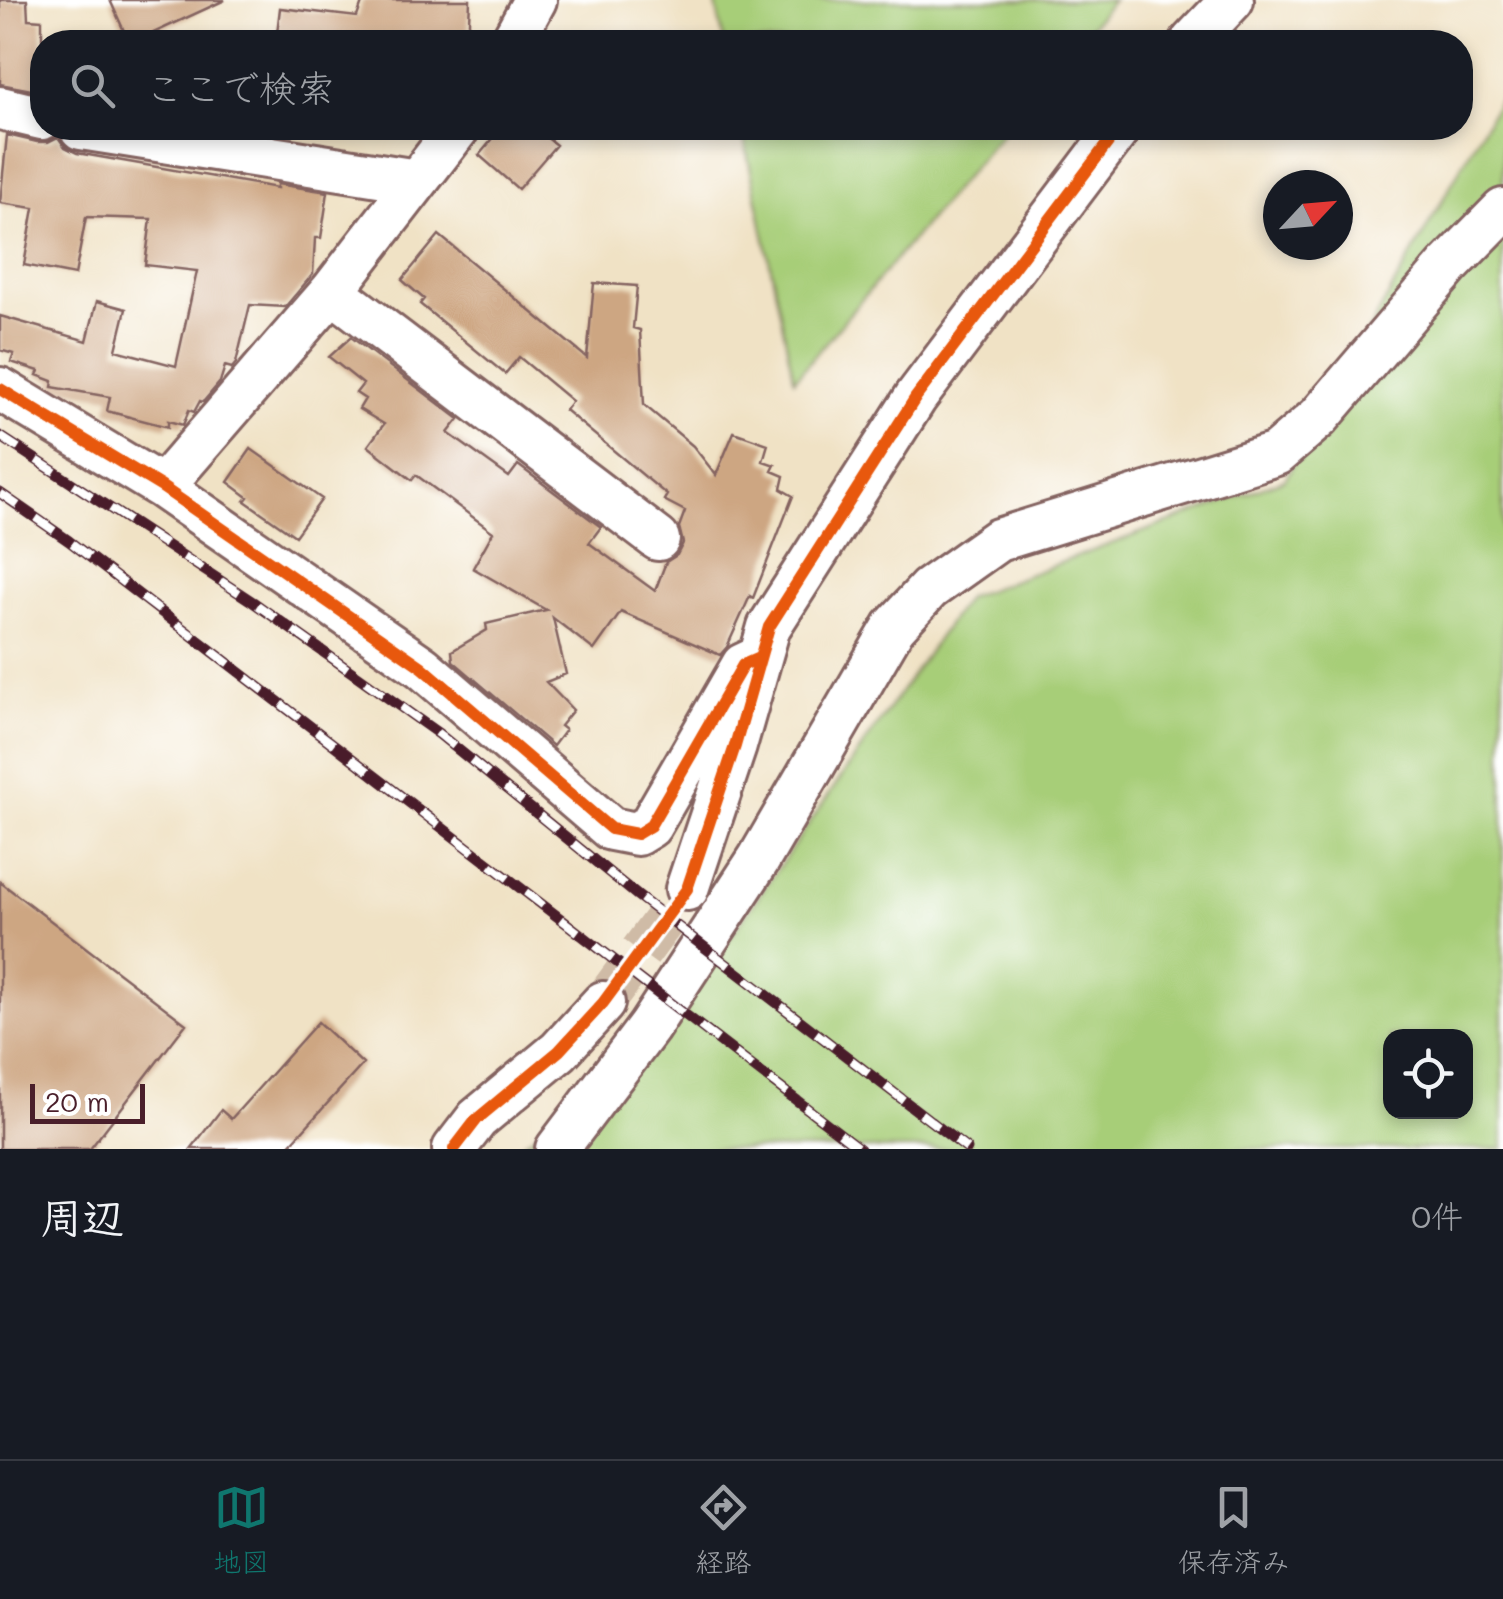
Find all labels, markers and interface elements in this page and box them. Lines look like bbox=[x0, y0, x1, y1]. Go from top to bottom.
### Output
search box bbox=[30, 30, 1473, 140]
icon: search bbox=[65, 58, 120, 113]
text: ここで検索 bbox=[145, 62, 335, 112]
north arrow bbox=[1263, 170, 1353, 260]
map controls bbox=[1383, 1029, 1473, 1119]
button: locate bbox=[1383, 1029, 1473, 1119]
scale bar bbox=[30, 1079, 145, 1124]
text: 20 m bbox=[45, 1083, 109, 1119]
text: 周辺 bbox=[40, 1189, 124, 1244]
text: 0件 bbox=[1411, 1194, 1463, 1236]
tab: 地図 bbox=[213, 1480, 269, 1580]
tab: 経路 bbox=[695, 1480, 752, 1580]
tab: 保存済み bbox=[1178, 1480, 1290, 1580]

